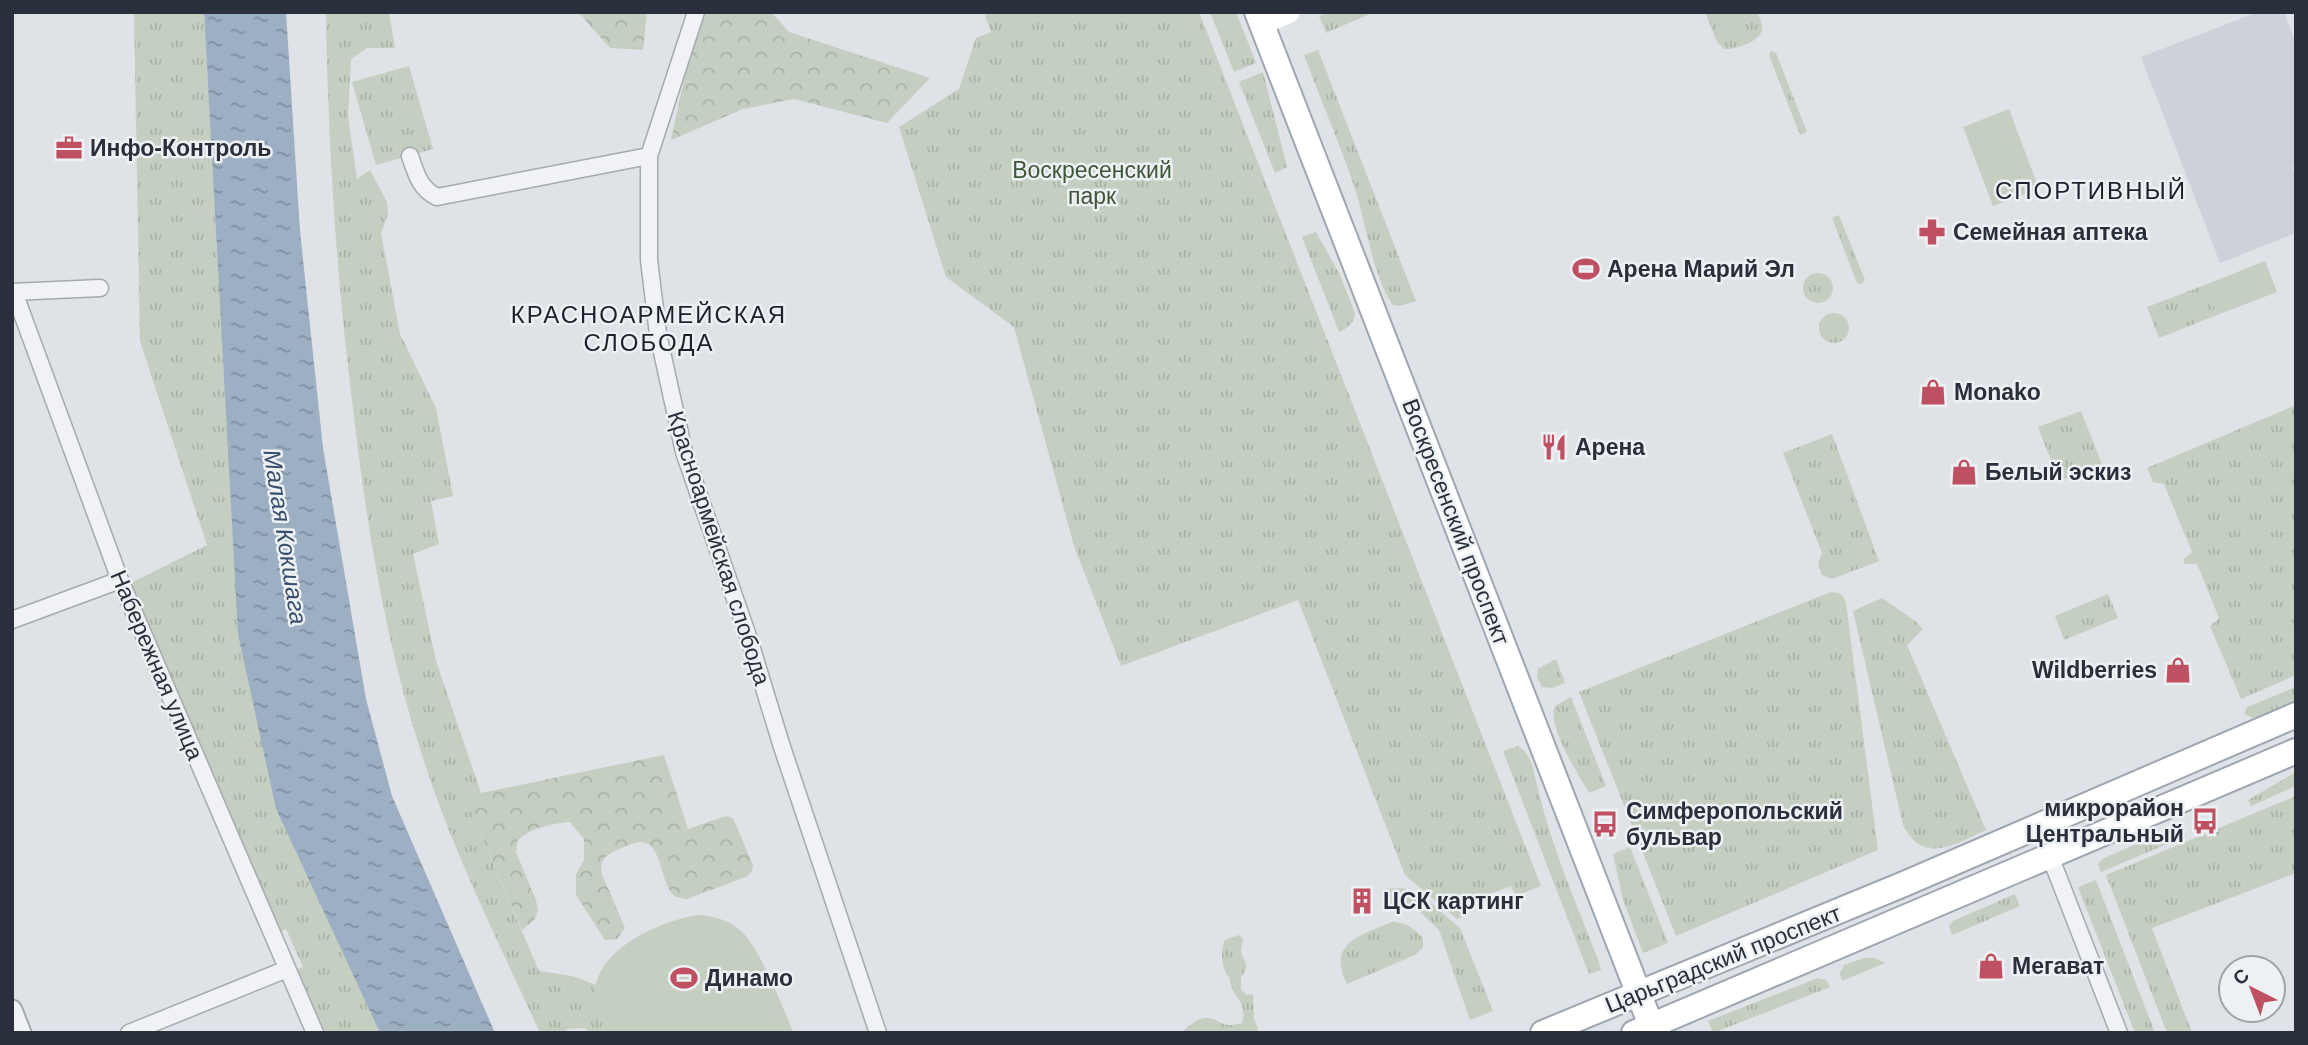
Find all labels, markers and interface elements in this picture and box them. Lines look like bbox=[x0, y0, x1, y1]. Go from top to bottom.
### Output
office icon: Инфо-Контроль bbox=[54, 133, 84, 163]
place label: Инфо-Контроль bbox=[90, 135, 271, 161]
park label: Воскресенский парк bbox=[1012, 157, 1172, 209]
district label: СПОРТИВНЫЙ bbox=[1995, 177, 2187, 204]
pharmacy icon: Семейная аптека bbox=[1917, 217, 1947, 247]
place label: Семейная аптека bbox=[1953, 219, 2148, 245]
sports icon: Арена Марий Эл bbox=[1571, 254, 1601, 284]
place label: Арена Марий Эл bbox=[1607, 256, 1795, 282]
district label: КРАСНОАРМЕЙСКАЯ СЛОБОДА bbox=[511, 301, 787, 356]
shop icon: Monako bbox=[1918, 377, 1948, 407]
place label: Monako bbox=[1954, 379, 2041, 405]
street label: Воскресенский проспект bbox=[1397, 395, 1515, 649]
street label: Красноармейская слобода bbox=[662, 408, 776, 688]
restaurant icon: Арена bbox=[1539, 432, 1569, 462]
place label: Арена bbox=[1575, 434, 1645, 460]
water label: Малая Кокшага bbox=[258, 448, 313, 626]
shop icon: Белый эскиз bbox=[1949, 457, 1979, 487]
place label: Белый эскиз bbox=[1985, 459, 2131, 485]
street label: Набережная улица bbox=[105, 566, 209, 764]
shop icon: Wildberries bbox=[2163, 655, 2193, 685]
place label: Wildberries bbox=[2032, 657, 2157, 683]
place label: микрорайон Центральный bbox=[2026, 795, 2184, 847]
place label: Симферопольский бульвар bbox=[1626, 798, 1843, 850]
bus stop icon: микрорайон Центральный bbox=[2190, 806, 2220, 836]
bus stop icon: Симферопольский бульвар bbox=[1590, 809, 1620, 839]
building icon: ЦСК картинг bbox=[1347, 886, 1377, 916]
place label: ЦСК картинг bbox=[1383, 888, 1524, 914]
street label: Царьградский проспект bbox=[1601, 900, 1845, 1018]
shop icon: Мегават bbox=[1976, 951, 2006, 981]
place label: Мегават bbox=[2012, 953, 2104, 979]
north arrow bbox=[2217, 954, 2287, 1024]
sports icon: Динамо bbox=[669, 963, 699, 993]
text: С bbox=[2229, 964, 2253, 989]
place label: Динамо bbox=[705, 965, 793, 991]

